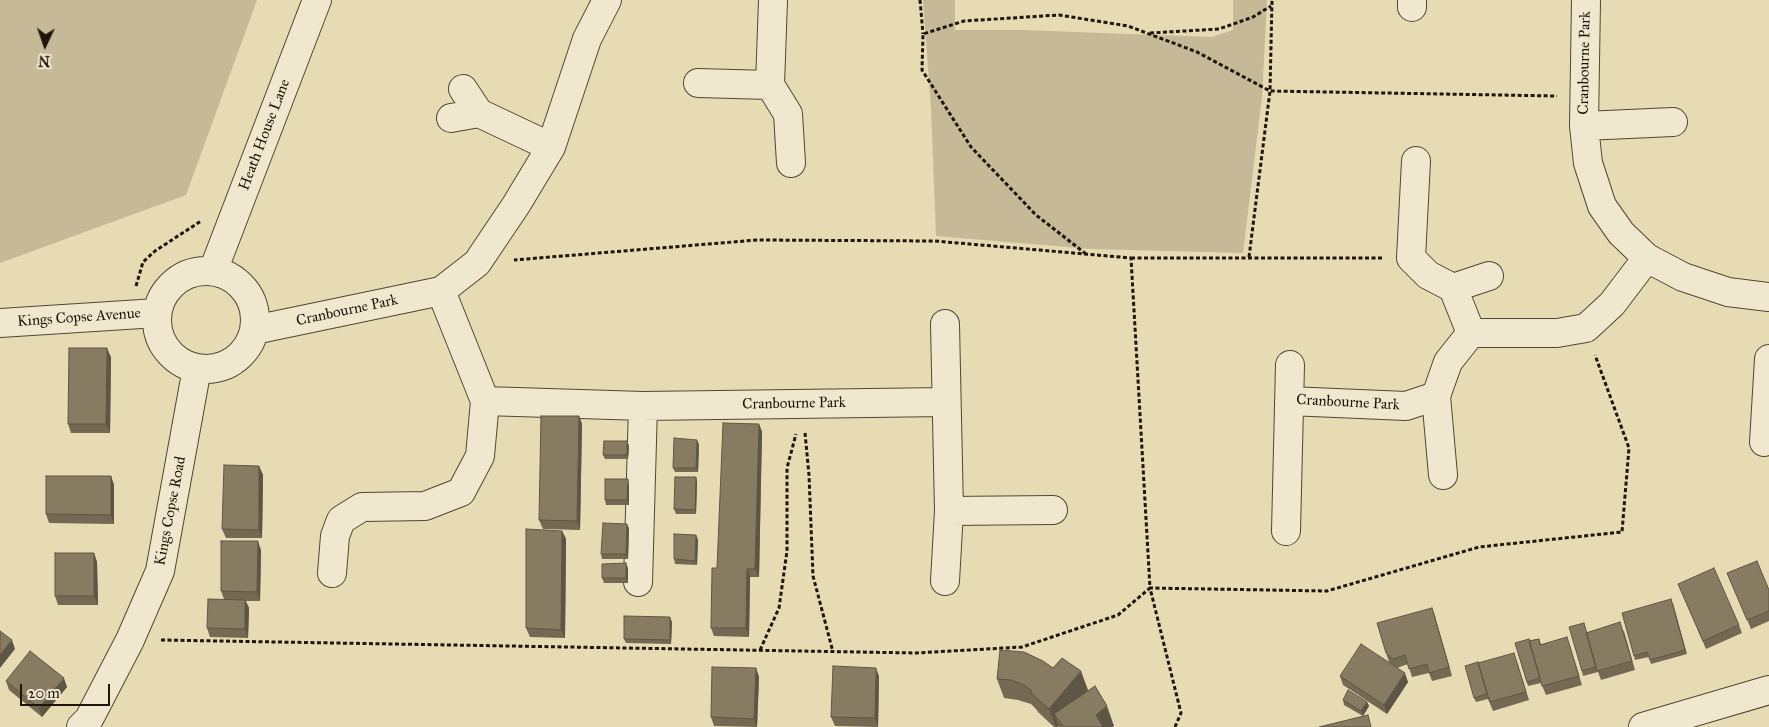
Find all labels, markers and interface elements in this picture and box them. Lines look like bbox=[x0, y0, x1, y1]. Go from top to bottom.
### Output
street label: Cranbourne Park bbox=[1575, 11, 1595, 115]
north arrow bbox=[20, 20, 70, 70]
text: N bbox=[38, 52, 51, 69]
street label: Heath House Lane bbox=[236, 77, 294, 193]
street label: Cranbourne Park bbox=[294, 291, 400, 331]
street label: Kings Copse Avenue bbox=[17, 305, 141, 331]
street label: Cranbourne Park bbox=[1296, 391, 1400, 415]
street label: Cranbourne Park bbox=[742, 394, 846, 414]
street label: Kings Copse Road bbox=[152, 455, 190, 567]
scale bar bbox=[22, 674, 112, 706]
text: 20 m bbox=[28, 684, 60, 702]

